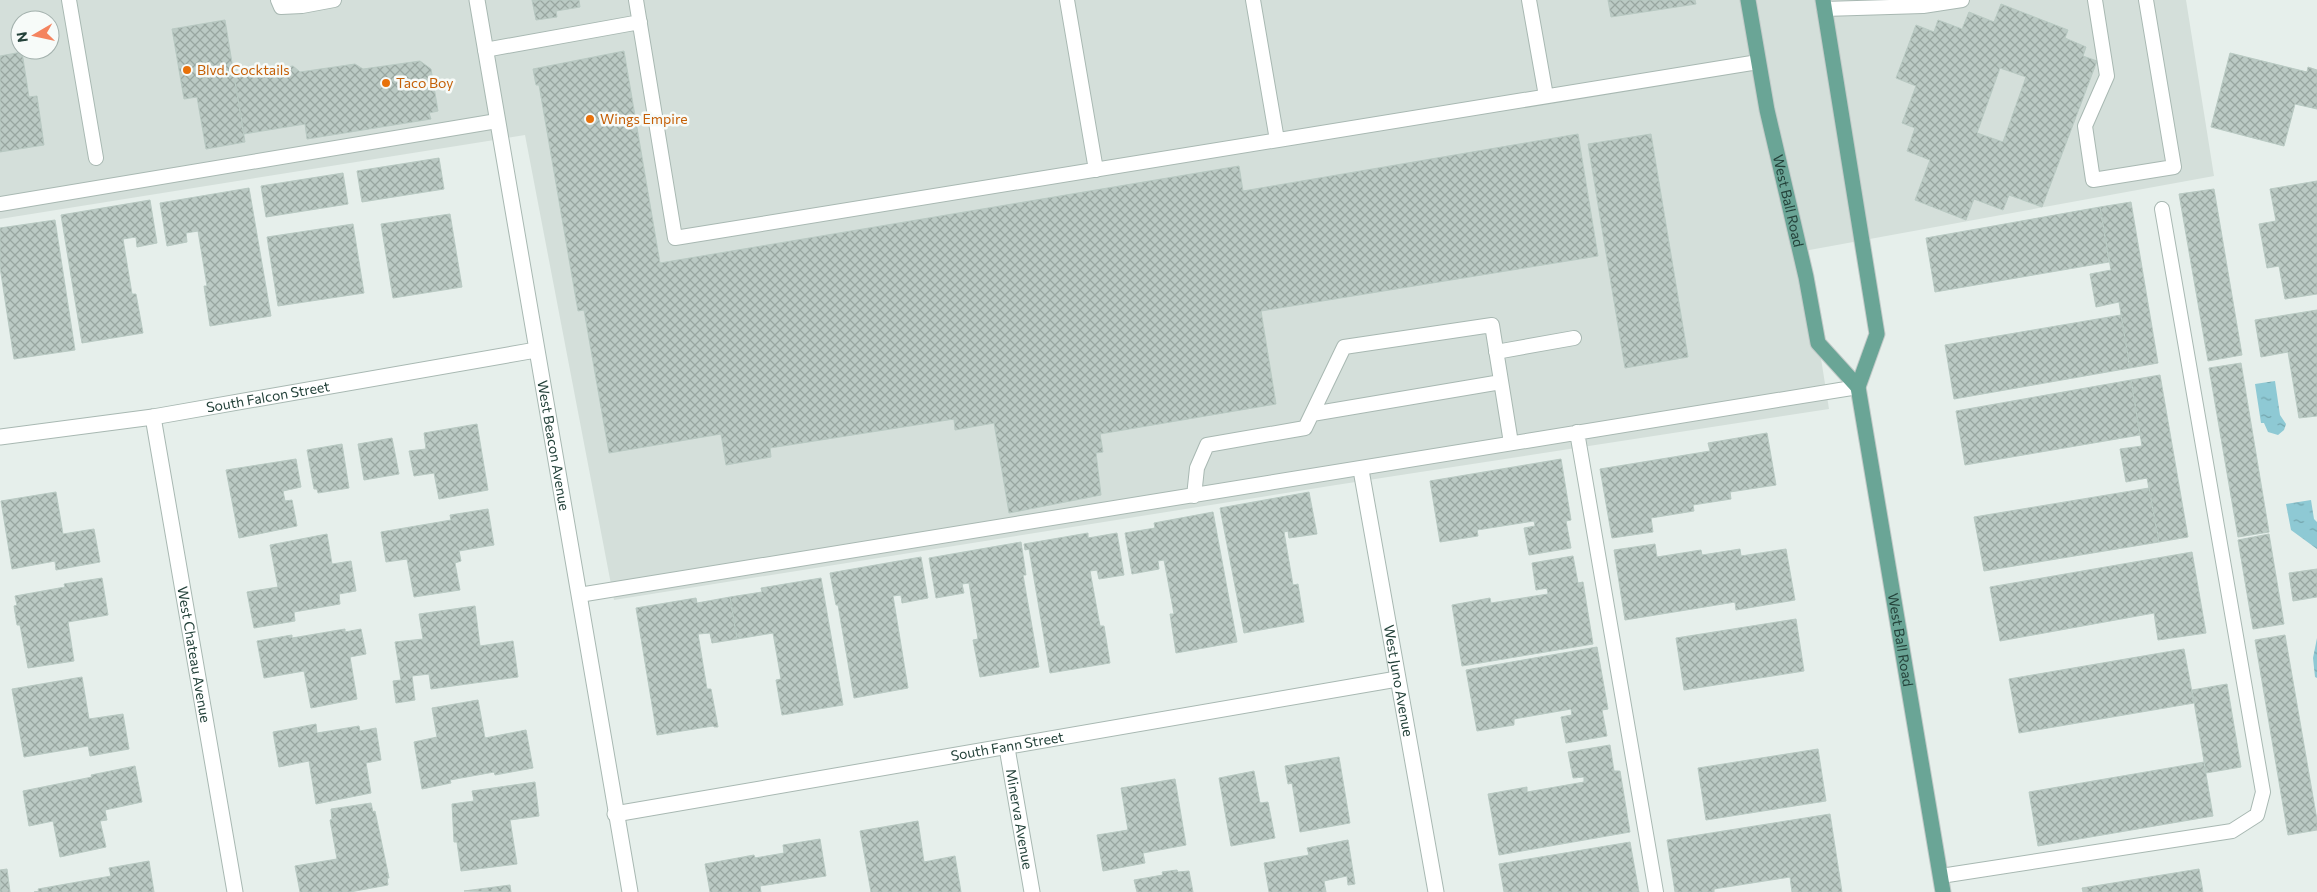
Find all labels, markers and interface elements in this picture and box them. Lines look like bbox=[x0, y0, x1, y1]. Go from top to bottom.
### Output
north arrow bbox=[10, 10, 60, 60]
text: N bbox=[12, 31, 31, 44]
place label: Blvd. Cocktails bbox=[197, 61, 290, 78]
marker: Blvd. Cocktails bbox=[181, 64, 193, 76]
place label: Taco Boy bbox=[396, 74, 453, 91]
marker: Taco Boy bbox=[380, 77, 392, 89]
place label: Wings Empire bbox=[600, 110, 688, 127]
marker: Wings Empire bbox=[584, 113, 596, 125]
street label: West Ball Road bbox=[1770, 153, 1808, 249]
street label: South Falcon Street bbox=[205, 377, 331, 416]
street label: West Beacon Avenue bbox=[534, 379, 573, 512]
street label: West Chateau Avenue bbox=[174, 585, 215, 724]
street label: West Ball Road bbox=[1885, 592, 1917, 688]
street label: West Juno Avenue bbox=[1381, 623, 1417, 738]
street label: South Fann Street bbox=[949, 728, 1065, 764]
street label: Minerva Avenue bbox=[1003, 767, 1037, 870]

